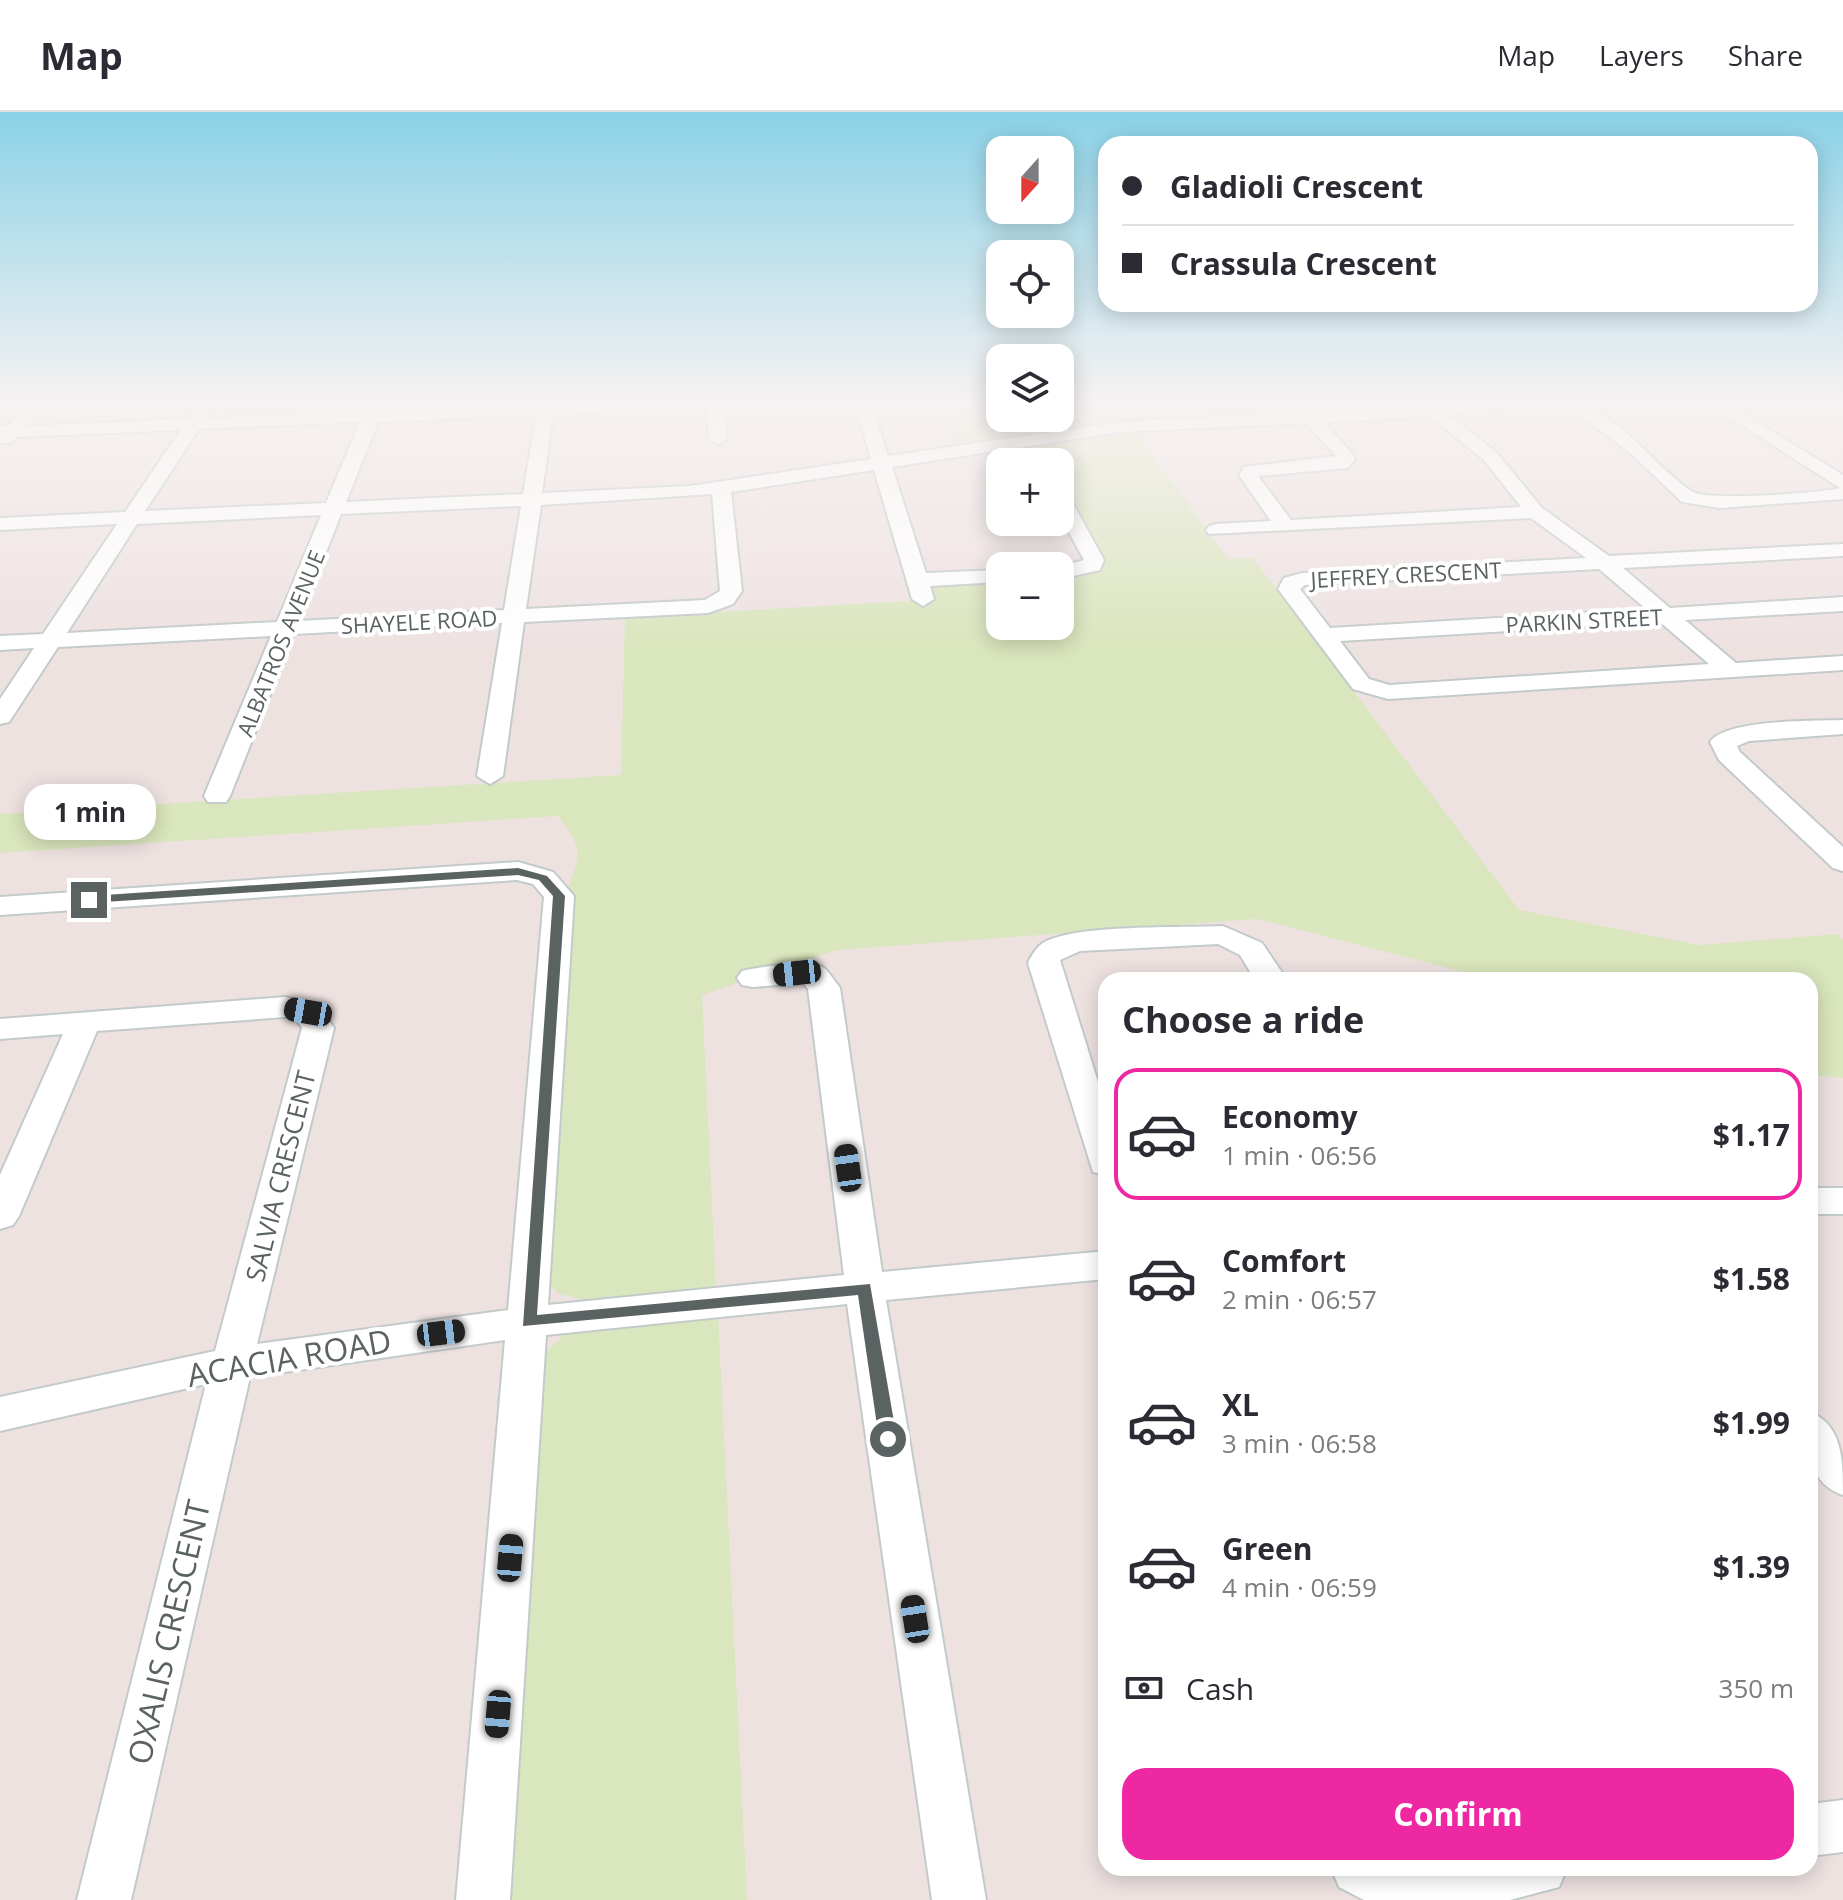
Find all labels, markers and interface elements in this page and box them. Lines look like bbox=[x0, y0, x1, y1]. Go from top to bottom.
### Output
text: Map bbox=[40, 29, 123, 81]
text: Map bbox=[1497, 36, 1555, 74]
text: Layers bbox=[1599, 36, 1684, 74]
text: Share bbox=[1728, 36, 1803, 74]
north arrow bbox=[986, 136, 1074, 224]
map controls bbox=[986, 136, 1074, 640]
text: Gladioli Crescent bbox=[1170, 166, 1423, 207]
button: locate bbox=[986, 240, 1074, 328]
text: Crassula Crescent bbox=[1170, 243, 1437, 284]
button: layers bbox=[986, 344, 1074, 432]
button: + bbox=[986, 448, 1074, 536]
street label: ALBATROS AVENUE bbox=[229, 546, 331, 740]
button: − bbox=[986, 552, 1074, 640]
street label: JEFFREY CRESCENT bbox=[1308, 554, 1502, 594]
street label: PARKIN STREET bbox=[1505, 601, 1663, 639]
street label: SHAYELE ROAD bbox=[340, 602, 498, 640]
callout: 1 min bbox=[23, 784, 155, 840]
text: 1 min bbox=[54, 794, 126, 830]
route end bbox=[71, 882, 107, 918]
car bbox=[772, 959, 822, 987]
text: Choose a ride bbox=[1122, 995, 1364, 1044]
car bbox=[282, 996, 334, 1028]
street label: SALVIA CRESCENT bbox=[236, 1066, 324, 1285]
text: Economy bbox=[1222, 1096, 1358, 1137]
icon: car bbox=[1126, 1098, 1198, 1170]
text: $1.17 bbox=[1713, 1114, 1790, 1155]
text: 1 min · 06:56 bbox=[1222, 1137, 1377, 1173]
car bbox=[833, 1143, 863, 1193]
text: Comfort bbox=[1222, 1240, 1346, 1281]
icon: car bbox=[1126, 1242, 1198, 1314]
text: $1.58 bbox=[1713, 1258, 1790, 1299]
text: 2 min · 06:57 bbox=[1222, 1281, 1377, 1317]
street label: ACACIA ROAD bbox=[184, 1318, 394, 1396]
car bbox=[416, 1318, 466, 1348]
text: XL bbox=[1222, 1384, 1259, 1425]
icon: car bbox=[1126, 1386, 1198, 1458]
text: $1.99 bbox=[1713, 1402, 1790, 1443]
route start bbox=[870, 1421, 906, 1457]
text: 3 min · 06:58 bbox=[1222, 1425, 1377, 1461]
street label: OXALIS CRESCENT bbox=[117, 1495, 219, 1768]
text: Green bbox=[1222, 1528, 1313, 1569]
icon: car bbox=[1126, 1530, 1198, 1602]
car bbox=[496, 1533, 524, 1583]
text: $1.39 bbox=[1713, 1546, 1790, 1587]
text: 4 min · 06:59 bbox=[1222, 1569, 1377, 1605]
car bbox=[899, 1593, 931, 1645]
icon: cash bbox=[1122, 1666, 1166, 1710]
text: Cash bbox=[1186, 1668, 1254, 1709]
text: 350 m bbox=[1719, 1670, 1794, 1706]
car bbox=[484, 1689, 512, 1739]
button: Confirm bbox=[1122, 1768, 1794, 1860]

